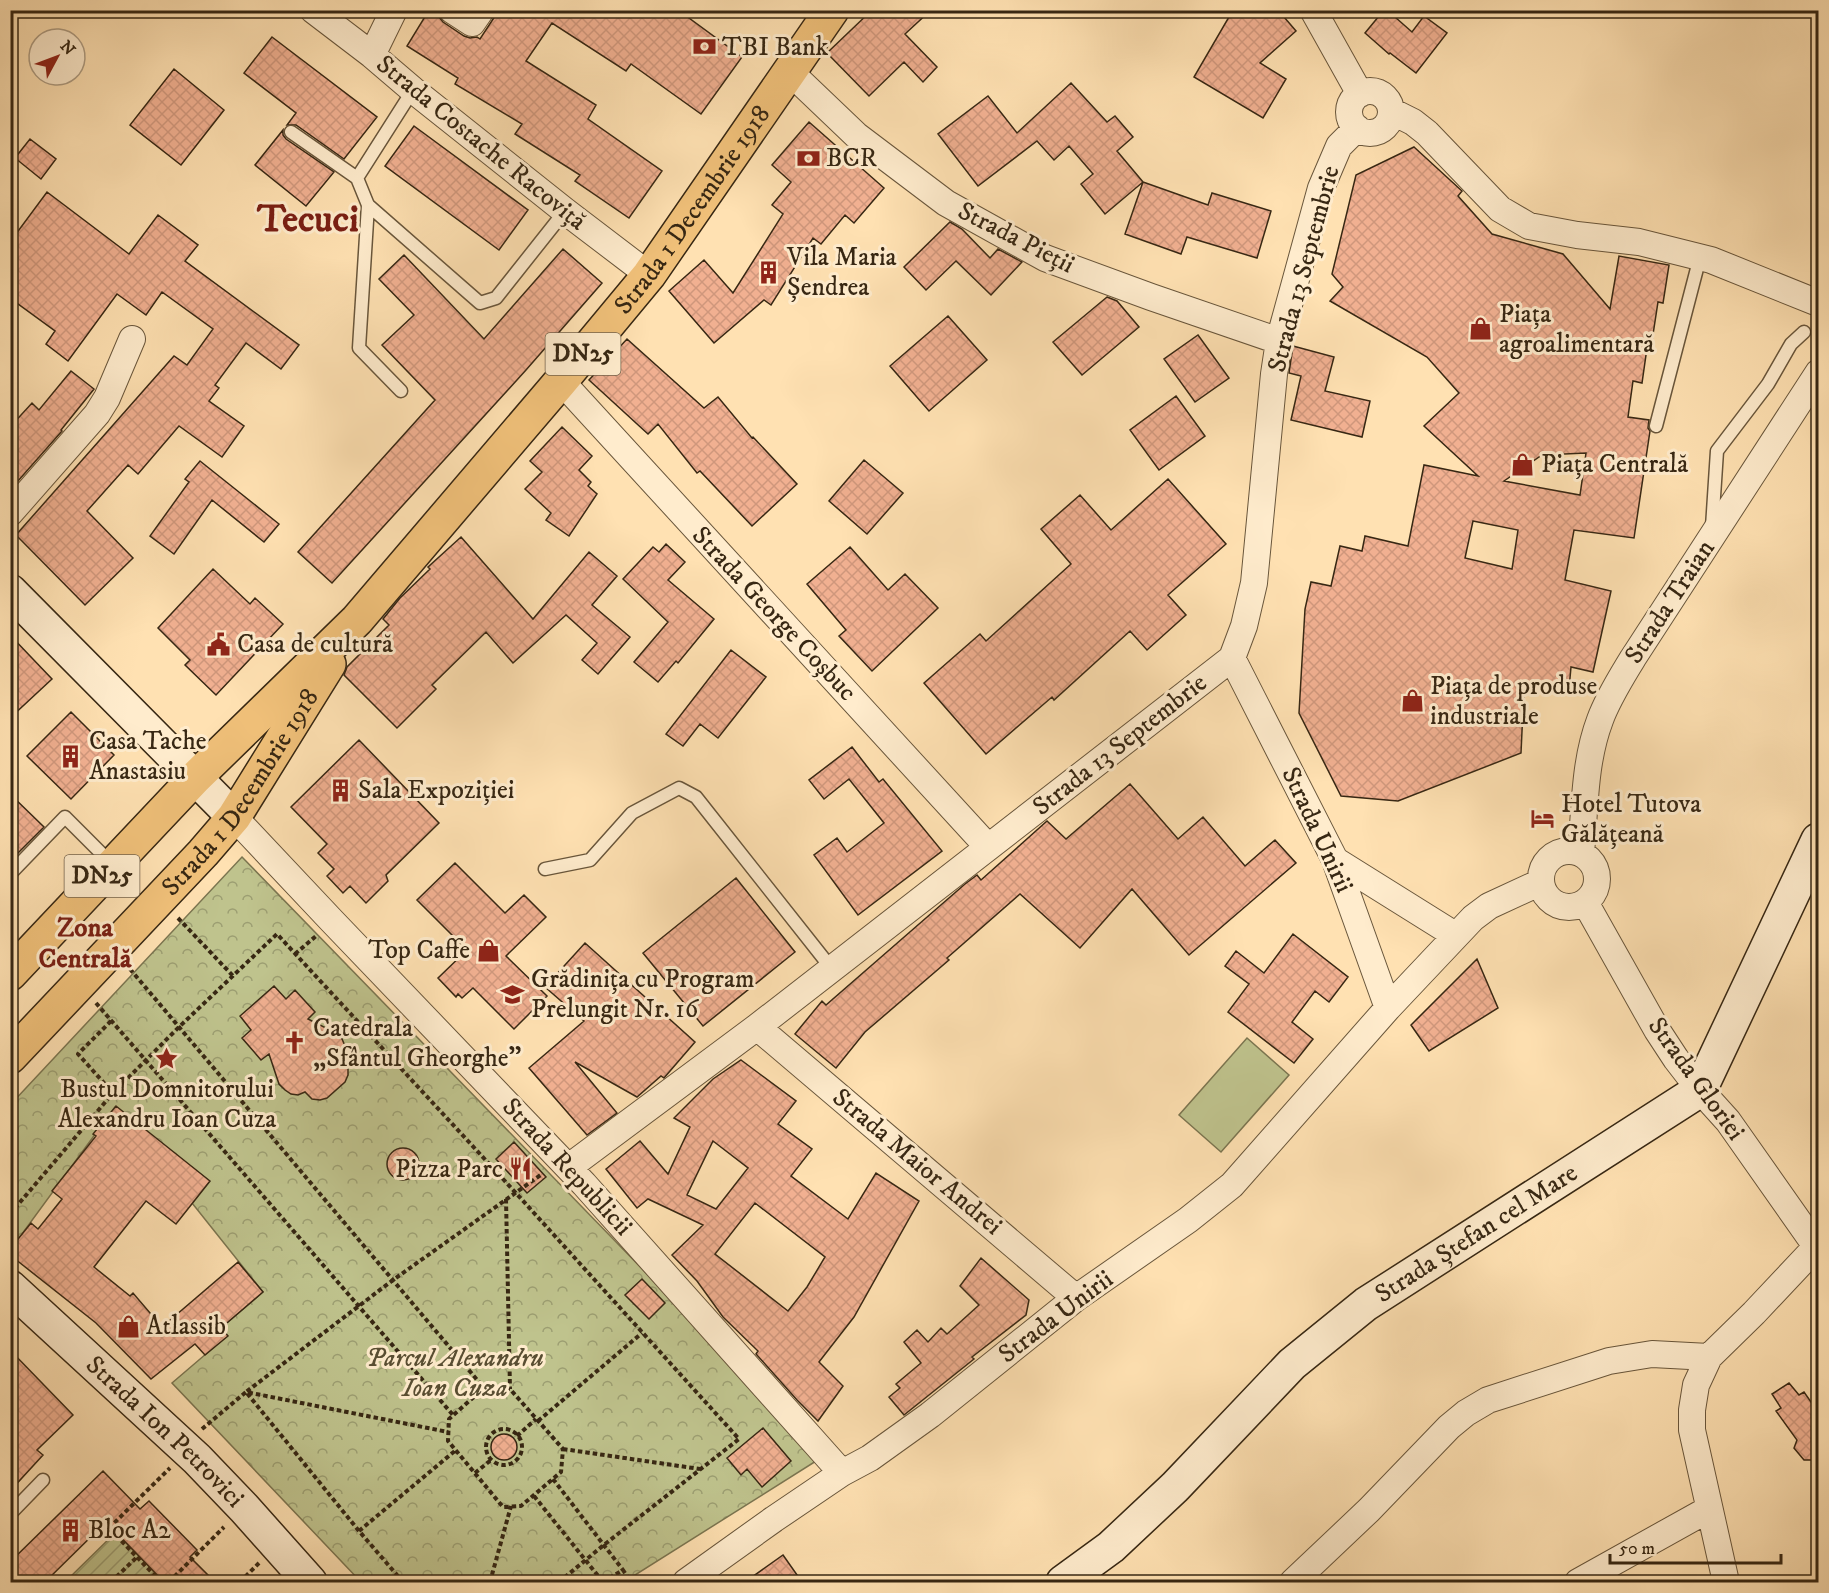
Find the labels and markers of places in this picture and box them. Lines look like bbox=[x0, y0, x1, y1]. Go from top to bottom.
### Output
place label: TBI Bank bbox=[722, 31, 829, 64]
bank icon: TBI Bank bbox=[691, 34, 717, 60]
place label: BCR bbox=[826, 142, 877, 175]
bank icon: BCR bbox=[795, 145, 821, 171]
place label: Vila Maria Șendrea bbox=[786, 241, 897, 304]
building icon: Vila Maria Șendrea bbox=[756, 259, 782, 285]
place label: Piața agroalimentară bbox=[1499, 298, 1654, 361]
shop icon: Piața agroalimentară bbox=[1468, 316, 1494, 342]
place label: Piața Centrală bbox=[1541, 448, 1688, 481]
shop icon: Piața Centrală bbox=[1510, 451, 1536, 477]
place label: Casa de cultură bbox=[237, 628, 393, 661]
public building icon: Casa de cultură bbox=[206, 631, 232, 657]
place label: Piața de produse industriale bbox=[1430, 670, 1597, 733]
shop icon: Piața de produse industriale bbox=[1399, 688, 1425, 714]
place label: Casa Tache Anastasiu bbox=[89, 725, 207, 788]
building icon: Casa Tache Anastasiu bbox=[58, 743, 84, 769]
place label: Sala Expoziției bbox=[358, 774, 514, 807]
building icon: Sala Expoziției bbox=[327, 777, 353, 803]
place label: Hotel Tutova Gălățeană bbox=[1561, 788, 1701, 851]
hotel icon: Hotel Tutova Gălățeană bbox=[1530, 806, 1556, 832]
place label: Top Caffe bbox=[368, 934, 470, 967]
shop icon: Top Caffe bbox=[475, 937, 501, 963]
place label: Grădinița cu Program Prelungit Nr. 16 bbox=[531, 963, 754, 1026]
school or university icon: Grădinița cu Program Prelungit Nr. 16 bbox=[500, 981, 526, 1007]
place label: Catedrala „Sfântul Gheorghe" bbox=[313, 1012, 522, 1075]
church icon: Catedrala „Sfântul Gheorghe" bbox=[282, 1030, 308, 1056]
place icon: Bustul Domnitorului Alexandru Ioan Cuza bbox=[154, 1045, 180, 1071]
place label: Bustul Domnitorului Alexandru Ioan Cuza bbox=[58, 1073, 276, 1136]
place label: Pizza Parc bbox=[395, 1153, 503, 1186]
restaurant icon: Pizza Parc bbox=[508, 1156, 534, 1182]
place label: Atlassib bbox=[146, 1310, 226, 1343]
shop icon: Atlassib bbox=[115, 1313, 141, 1339]
place label: Bloc A2 bbox=[88, 1514, 171, 1547]
building icon: Bloc A2 bbox=[57, 1517, 83, 1543]

